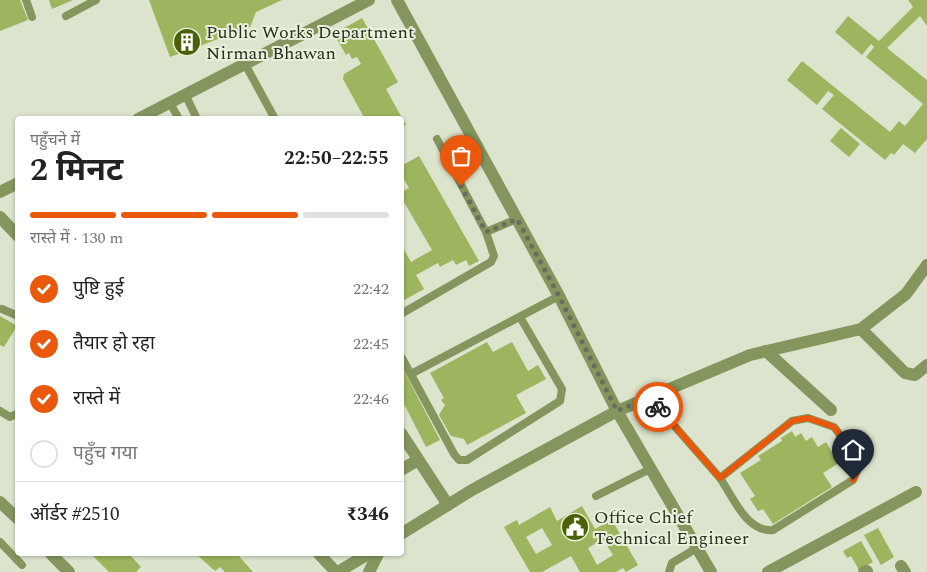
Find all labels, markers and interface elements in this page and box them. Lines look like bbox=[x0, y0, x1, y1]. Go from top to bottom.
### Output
place label: Public Works Department Nirman Bhawan bbox=[206, 19, 414, 67]
building icon: Public Works Department Nirman Bhawan bbox=[172, 27, 202, 57]
text: पहुँचने में bbox=[30, 128, 80, 152]
pin bbox=[440, 135, 482, 186]
icon: bag bbox=[447, 142, 475, 170]
text: 22:50–22:55 bbox=[284, 144, 389, 173]
text: 2 मिनट bbox=[30, 146, 123, 195]
text: रास्ते में · 130 m bbox=[30, 226, 123, 250]
text: पुष्टि हुई bbox=[73, 274, 124, 303]
icon: check bbox=[30, 275, 58, 303]
text: 22:42 bbox=[353, 277, 389, 301]
text: तैयार हो रहा bbox=[73, 329, 155, 358]
icon: check bbox=[30, 330, 58, 358]
text: 22:45 bbox=[353, 332, 389, 356]
courier bbox=[633, 382, 683, 432]
text: रास्ते में bbox=[73, 384, 120, 413]
icon: check bbox=[30, 385, 58, 413]
text: 22:46 bbox=[353, 387, 389, 411]
icon: bike bbox=[644, 393, 672, 421]
pin bbox=[832, 429, 874, 480]
icon: home bbox=[839, 436, 867, 464]
text: पहुँच गया bbox=[73, 439, 137, 468]
text: ऑर्डर #2510 bbox=[30, 500, 120, 529]
text: ₹346 bbox=[346, 500, 389, 529]
place label: Office Chief Technical Engineer bbox=[594, 504, 749, 552]
public building icon: Office Chief Technical Engineer bbox=[560, 512, 590, 542]

